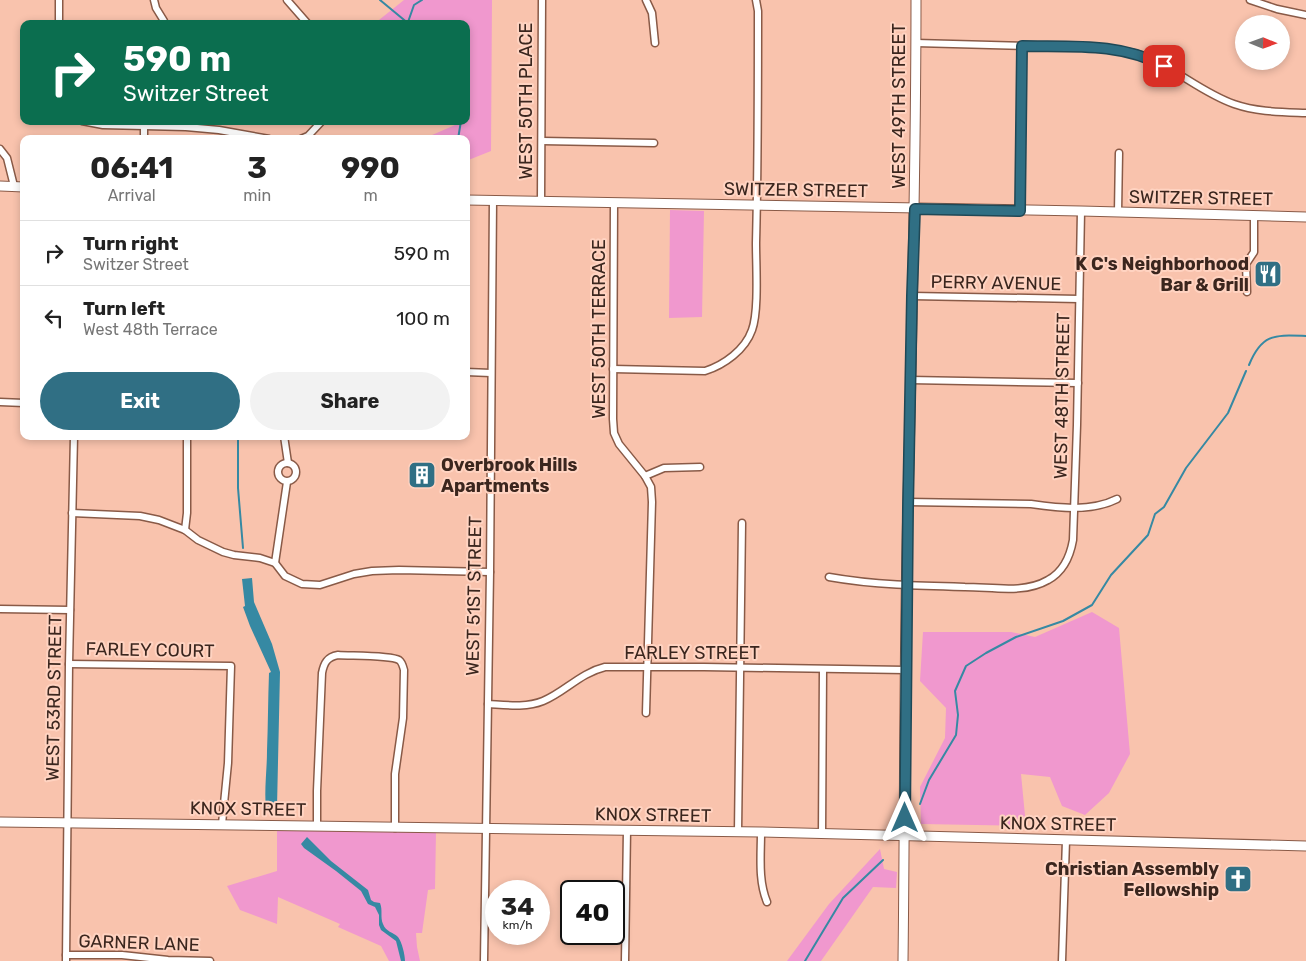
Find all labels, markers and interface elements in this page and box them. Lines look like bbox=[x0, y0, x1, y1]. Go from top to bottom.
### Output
north arrow bbox=[1235, 15, 1290, 70]
map controls bbox=[1235, 15, 1290, 70]
street label: WEST 50TH PLACE bbox=[515, 23, 537, 179]
street label: WEST 49TH STREET bbox=[888, 23, 910, 189]
text: 590 m bbox=[123, 38, 231, 80]
icon: right bbox=[40, 40, 105, 105]
pin bbox=[1143, 45, 1185, 87]
icon: arrive bbox=[1150, 52, 1178, 80]
text: Switzer Street bbox=[123, 80, 268, 107]
text: 06:41 bbox=[90, 150, 173, 186]
text: 3 bbox=[247, 150, 267, 186]
text: 990 bbox=[341, 150, 400, 186]
street label: SWITZER STREET bbox=[724, 178, 868, 202]
text: Arrival bbox=[108, 186, 156, 205]
text: min bbox=[243, 186, 271, 205]
text: m bbox=[363, 186, 378, 205]
street label: SWITZER STREET bbox=[1129, 186, 1273, 210]
text: Turn right bbox=[83, 232, 178, 255]
icon: right bbox=[40, 239, 68, 267]
street label: WEST 50TH TERRACE bbox=[588, 239, 610, 419]
text: 590 m bbox=[394, 242, 450, 265]
place label: K C's Neighborhood Bar & Grill bbox=[1075, 253, 1249, 296]
text: Switzer Street bbox=[83, 255, 189, 274]
restaurant icon: K C's Neighborhood Bar & Grill bbox=[1253, 259, 1283, 289]
street label: PERRY AVENUE bbox=[931, 271, 1061, 295]
text: Turn left bbox=[83, 297, 165, 320]
icon: left bbox=[40, 304, 68, 332]
text: 100 m bbox=[396, 307, 450, 330]
street label: WEST 48TH STREET bbox=[1050, 313, 1074, 479]
text: West 48th Terrace bbox=[83, 320, 218, 339]
button: Exit bbox=[40, 372, 240, 430]
button: Share bbox=[250, 372, 450, 430]
place label: Overbrook Hills Apartments bbox=[441, 454, 578, 497]
building icon: Overbrook Hills Apartments bbox=[407, 460, 437, 490]
street label: WEST 51ST STREET bbox=[462, 516, 486, 676]
street label: WEST 53RD STREET bbox=[42, 615, 66, 781]
street label: FARLEY COURT bbox=[85, 638, 215, 662]
street label: FARLEY STREET bbox=[624, 642, 760, 664]
position arrow bbox=[878, 791, 930, 843]
street label: KNOX STREET bbox=[190, 797, 306, 821]
street label: KNOX STREET bbox=[595, 803, 711, 827]
street label: KNOX STREET bbox=[1000, 812, 1116, 836]
place label: Christian Assembly Fellowship bbox=[1045, 858, 1219, 901]
church icon: Christian Assembly Fellowship bbox=[1223, 864, 1253, 894]
speed limit sign: 40 bbox=[560, 880, 625, 945]
text: 34 bbox=[501, 892, 534, 921]
text: km/h bbox=[503, 918, 532, 932]
street label: GARNER LANE bbox=[78, 930, 200, 956]

